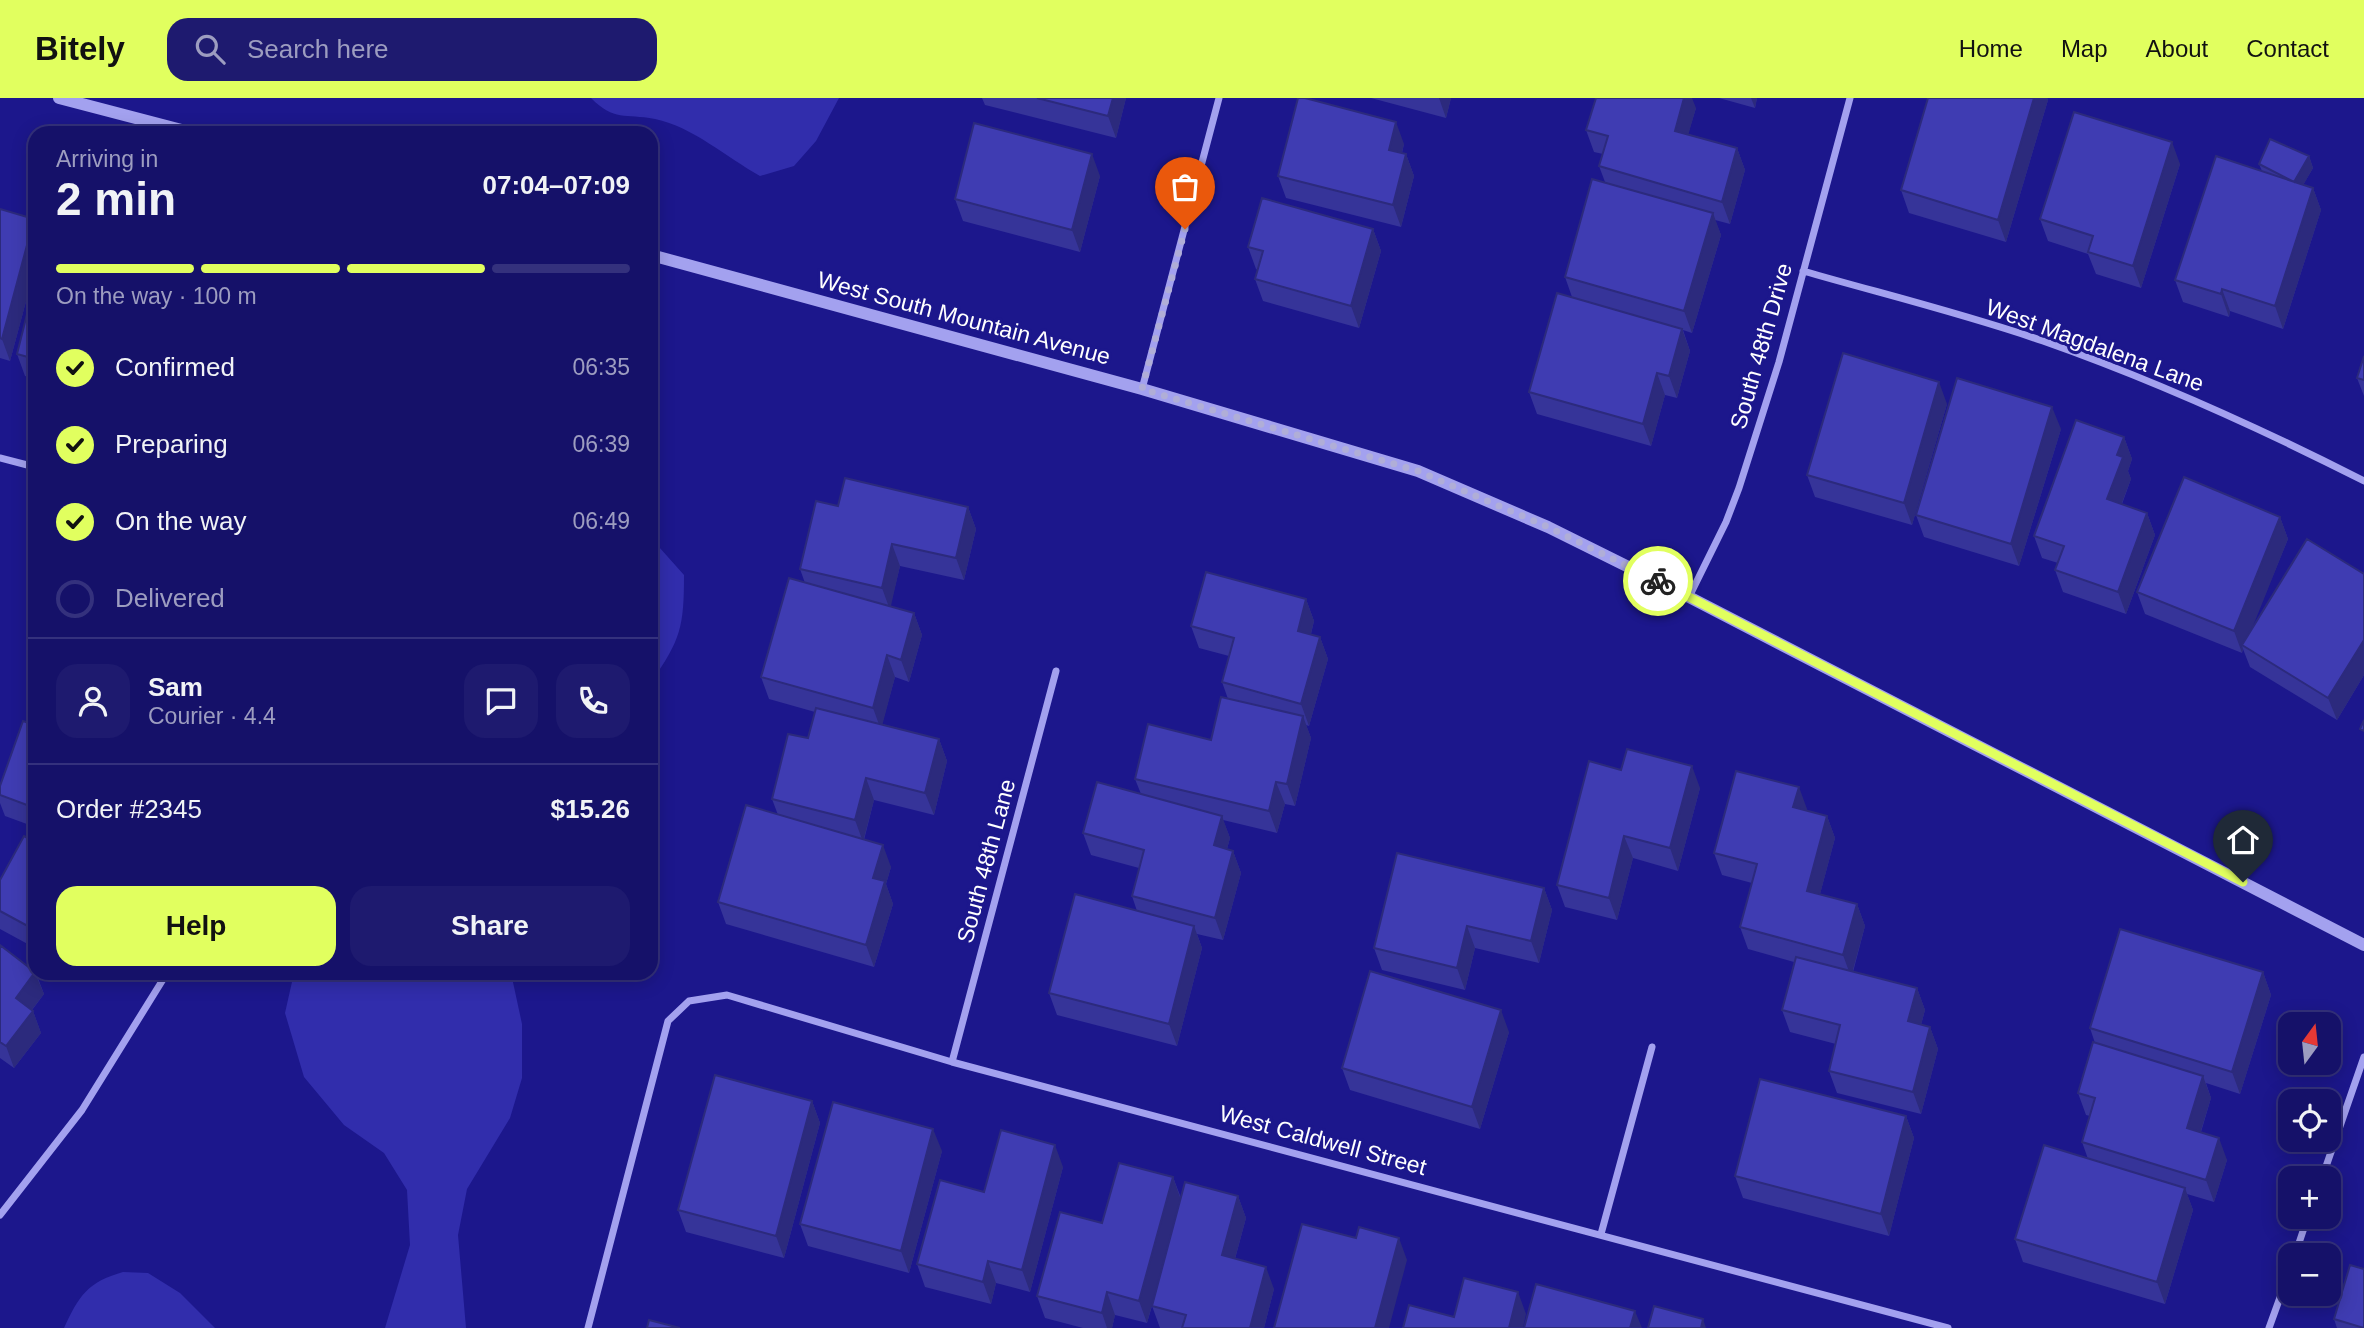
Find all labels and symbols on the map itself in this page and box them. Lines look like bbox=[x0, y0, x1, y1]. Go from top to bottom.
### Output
pin bbox=[1155, 157, 1215, 229]
street label: South 48th Drive bbox=[1725, 260, 1797, 432]
street label: West South Mountain Avenue bbox=[815, 266, 1113, 370]
street label: West Magdalena Lane bbox=[1983, 293, 2207, 397]
courier bbox=[1623, 546, 1693, 616]
street label: South 48th Lane bbox=[952, 776, 1020, 946]
pin bbox=[2213, 810, 2273, 882]
north arrow bbox=[2278, 1012, 2342, 1074]
street label: West Caldwell Street bbox=[1217, 1100, 1430, 1180]

